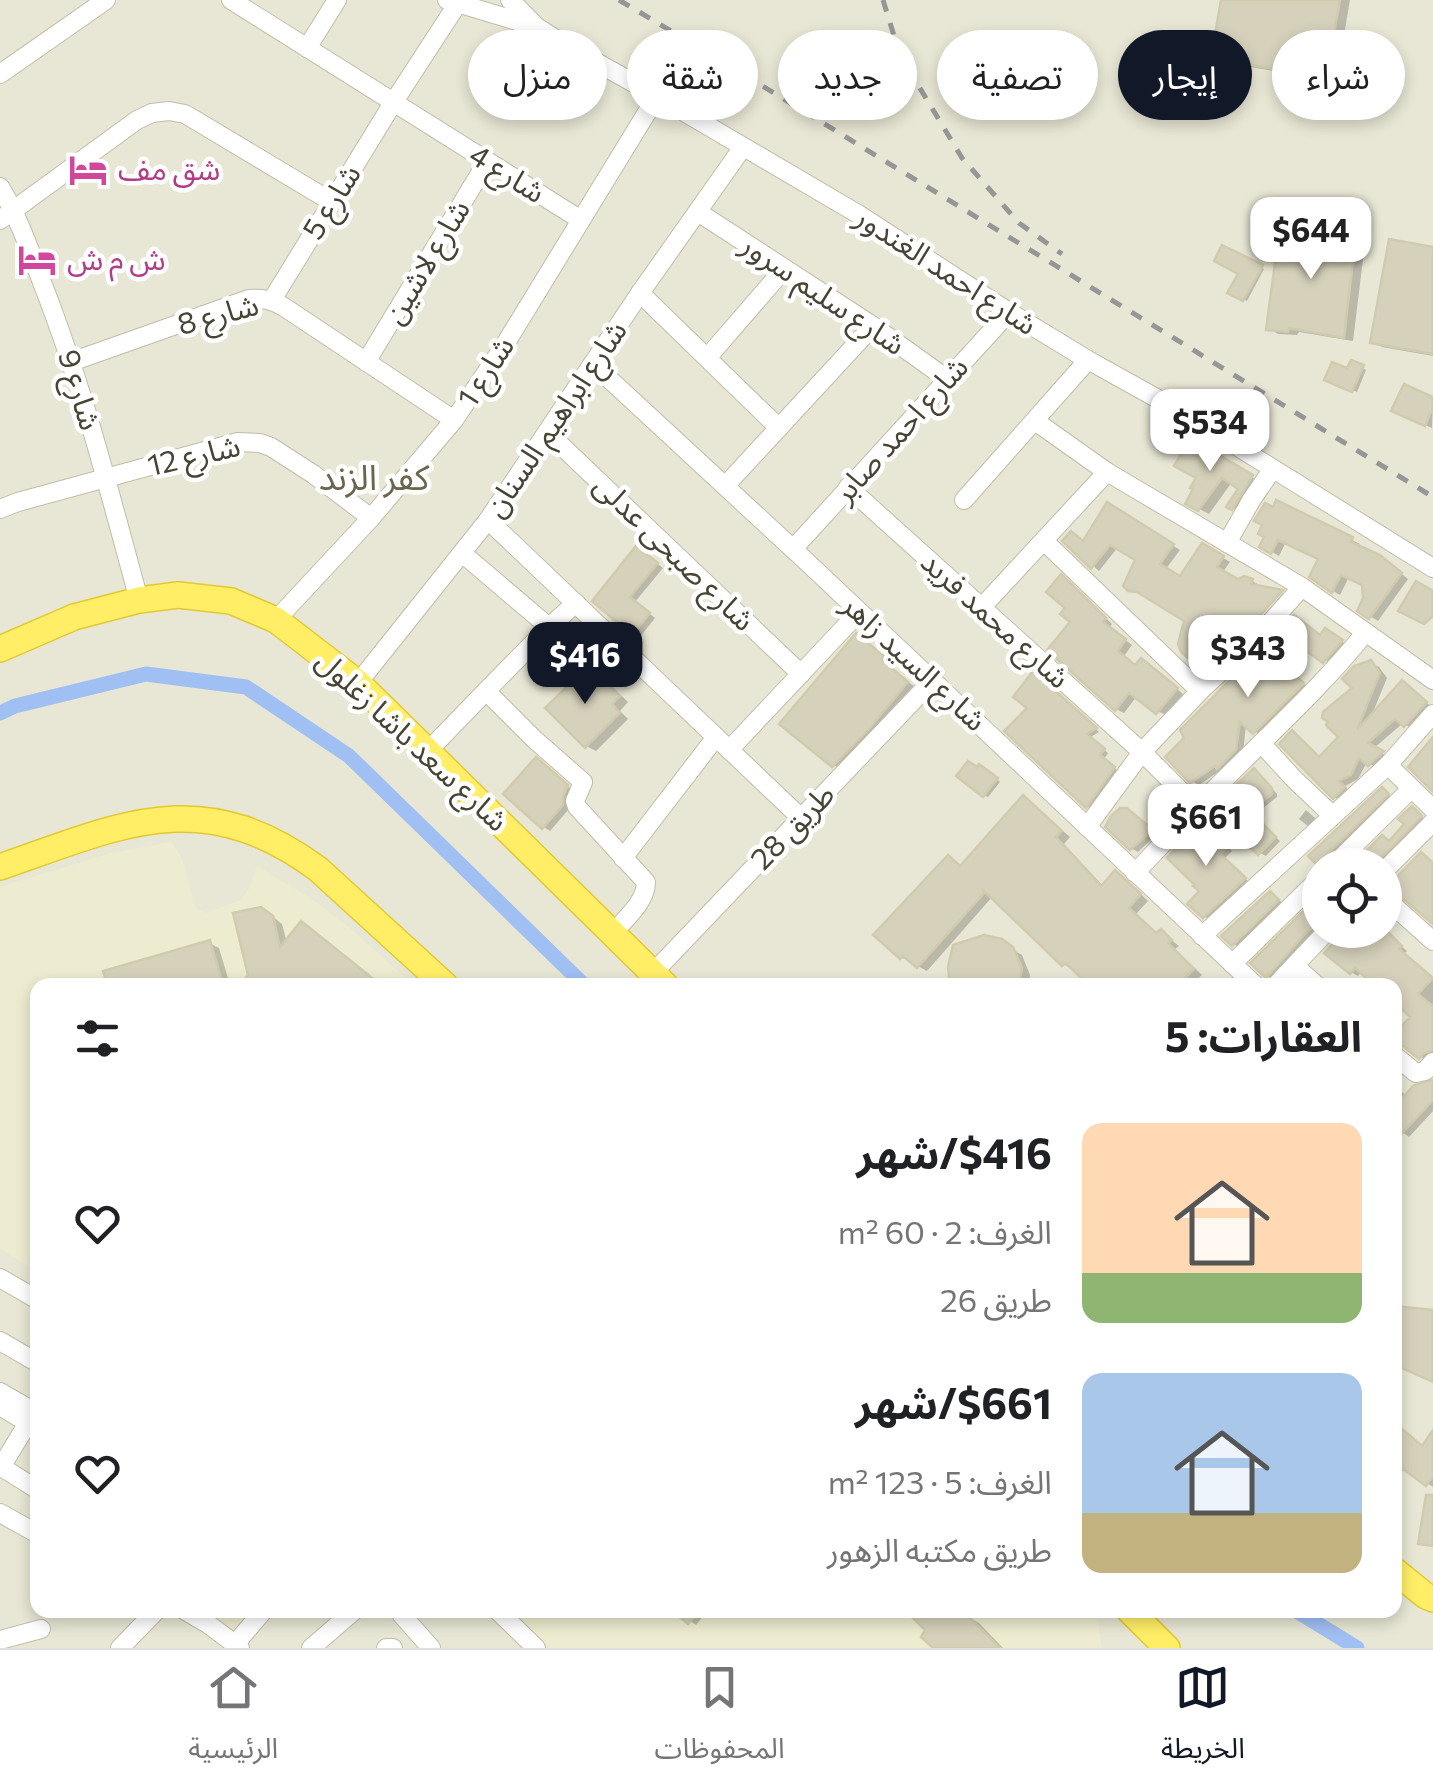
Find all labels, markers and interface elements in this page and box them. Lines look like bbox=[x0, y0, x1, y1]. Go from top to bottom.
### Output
chip: منزل bbox=[468, 30, 607, 120]
chip: شقة bbox=[627, 30, 758, 120]
chip: جديد bbox=[778, 30, 917, 120]
chip: تصفية bbox=[937, 30, 1098, 120]
chip: إيجار bbox=[1118, 30, 1252, 120]
chip: شراء bbox=[1272, 30, 1405, 120]
street label: شارع 4 bbox=[460, 134, 553, 214]
hotel icon: شق مف bbox=[67, 149, 109, 191]
place label: شق مف bbox=[118, 149, 220, 188]
street label: شارع 5 bbox=[293, 156, 372, 248]
street label: شارع لاشين bbox=[373, 192, 481, 333]
street label: شارع احمد الغندور bbox=[845, 196, 1045, 346]
pin: $644 bbox=[1252, 197, 1370, 282]
text: $644 bbox=[1272, 209, 1350, 249]
street label: شارع سليم سرور bbox=[730, 224, 914, 367]
hotel icon: ش م ش bbox=[16, 239, 58, 281]
place label: ش م ش bbox=[67, 239, 166, 282]
street label: شارع 8 bbox=[173, 284, 264, 347]
street label: شارع ابراهيم السنان bbox=[475, 312, 639, 527]
street label: شارع 1 bbox=[447, 328, 525, 416]
street label: شارع 9 bbox=[46, 344, 111, 436]
street label: شارع احمد صابر bbox=[823, 348, 979, 514]
pin: $534 bbox=[1151, 389, 1269, 474]
text: $534 bbox=[1172, 401, 1248, 441]
street label: شارع 12 bbox=[144, 425, 245, 488]
district label: كفر الزند bbox=[319, 454, 430, 498]
street label: شارع صبحى عدلى bbox=[583, 465, 764, 642]
street label: شارع محمد فريد bbox=[911, 542, 1079, 699]
street label: شارع السيد زاهر bbox=[831, 584, 996, 742]
pin: $343 bbox=[1189, 615, 1307, 700]
pin: $416 bbox=[526, 622, 644, 707]
text: $343 bbox=[1210, 627, 1286, 667]
text: $416 bbox=[549, 634, 621, 674]
street label: شارع سعد باشا زغلول bbox=[306, 641, 517, 842]
street label: طريق 28 bbox=[741, 775, 842, 877]
pin: $661 bbox=[1147, 784, 1265, 869]
text: $661 bbox=[1170, 796, 1242, 836]
map controls bbox=[1302, 848, 1402, 948]
button: locate bbox=[1302, 848, 1402, 948]
text: العقارات: 5 bbox=[1165, 1009, 1362, 1061]
icon: filters bbox=[70, 1011, 125, 1066]
text: $416/شهر bbox=[857, 1126, 1052, 1178]
icon: home bbox=[1162, 1163, 1282, 1283]
icon: heart bbox=[70, 1196, 125, 1251]
text: الغرف: 2 · 60 m² bbox=[838, 1211, 1052, 1251]
text: طريق 26 bbox=[940, 1279, 1052, 1319]
text: $661/شهر bbox=[855, 1376, 1052, 1428]
icon: home bbox=[1162, 1413, 1282, 1533]
icon: heart bbox=[70, 1446, 125, 1501]
text: الغرف: 5 · 123 m² bbox=[828, 1461, 1052, 1501]
text: طريق مكتبه الزهور bbox=[827, 1529, 1052, 1569]
tab: الرئيسية bbox=[188, 1660, 278, 1779]
tab: المحفوظات bbox=[655, 1660, 785, 1779]
tab: الخريطة bbox=[1161, 1660, 1245, 1779]

